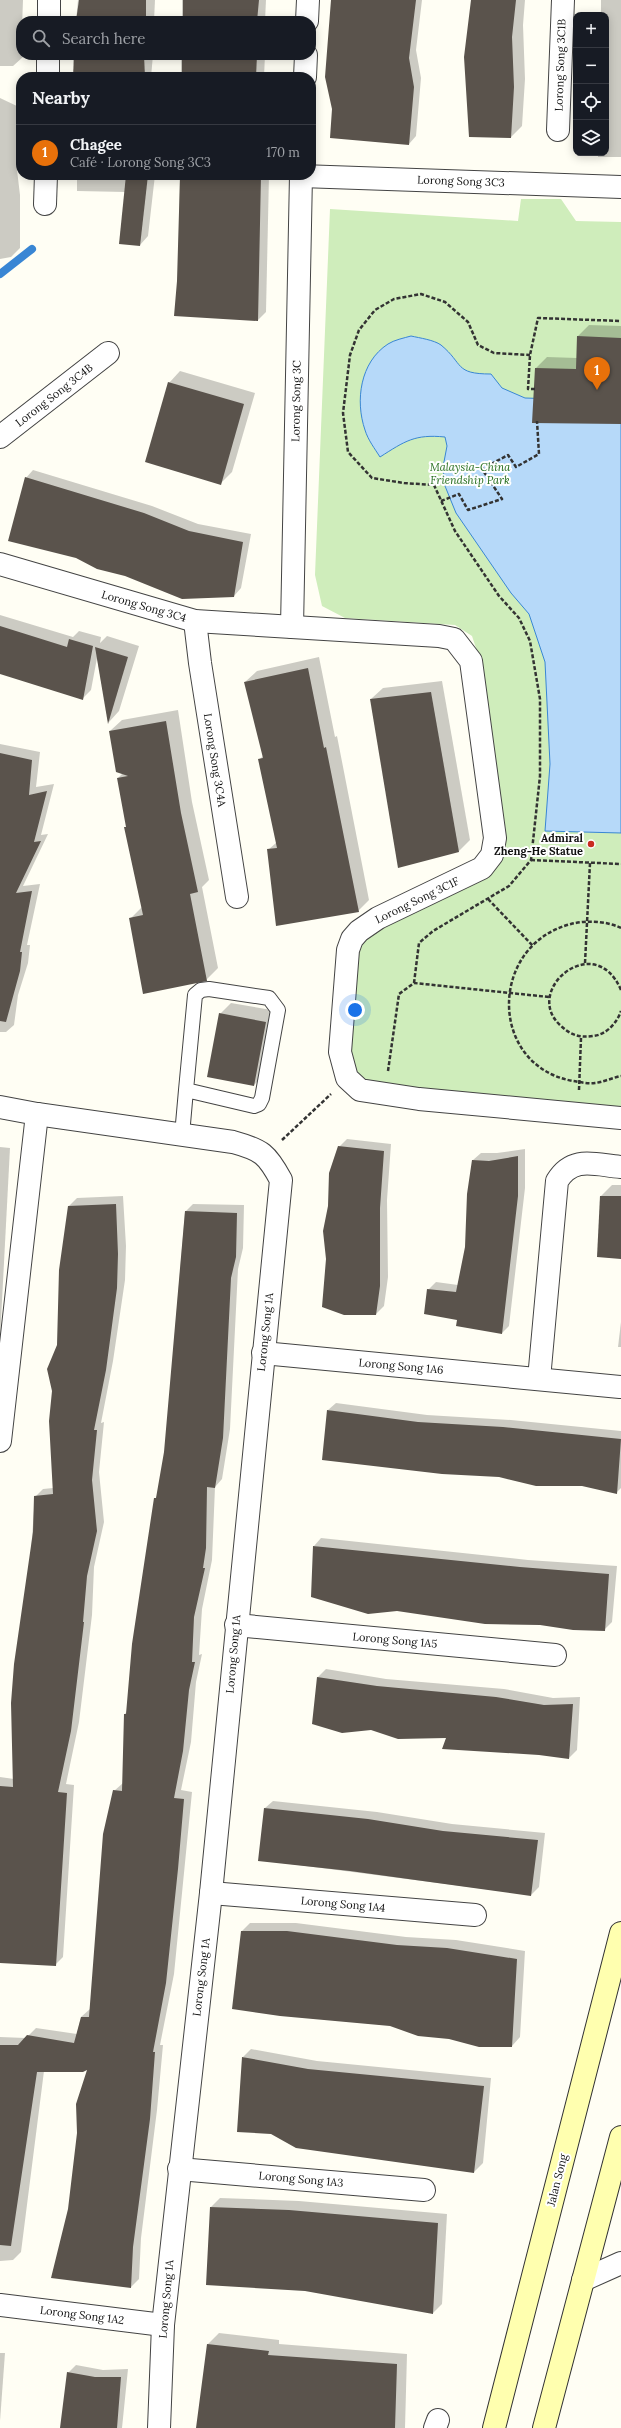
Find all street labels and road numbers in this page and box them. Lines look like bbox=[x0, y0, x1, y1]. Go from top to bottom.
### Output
street label: Lorong Song 3C1B bbox=[551, 18, 569, 111]
street label: Lorong Song 3C3 bbox=[417, 172, 505, 190]
street label: Lorong Song 3C4B bbox=[12, 360, 96, 430]
street label: Lorong Song 3C bbox=[288, 360, 304, 442]
street label: Lorong Song 3C4 bbox=[100, 587, 188, 625]
street label: Lorong Song 3C4A bbox=[201, 712, 229, 809]
street label: Lorong Song 3C1F bbox=[373, 874, 461, 926]
street label: Lorong Song 1A bbox=[254, 1291, 276, 1372]
street label: Lorong Song 1A6 bbox=[358, 1355, 444, 1377]
street label: Lorong Song 1A bbox=[223, 1613, 244, 1694]
street label: Lorong Song 1A5 bbox=[352, 1629, 438, 1651]
street label: Lorong Song 1A4 bbox=[300, 1893, 386, 1915]
street label: Lorong Song 1A bbox=[189, 1936, 213, 2017]
street label: Jalan Song bbox=[544, 2152, 570, 2209]
street label: Lorong Song 1A3 bbox=[258, 2168, 344, 2190]
street label: Lorong Song 1A bbox=[156, 2258, 177, 2339]
street label: Lorong Song 1A2 bbox=[39, 2303, 125, 2327]

